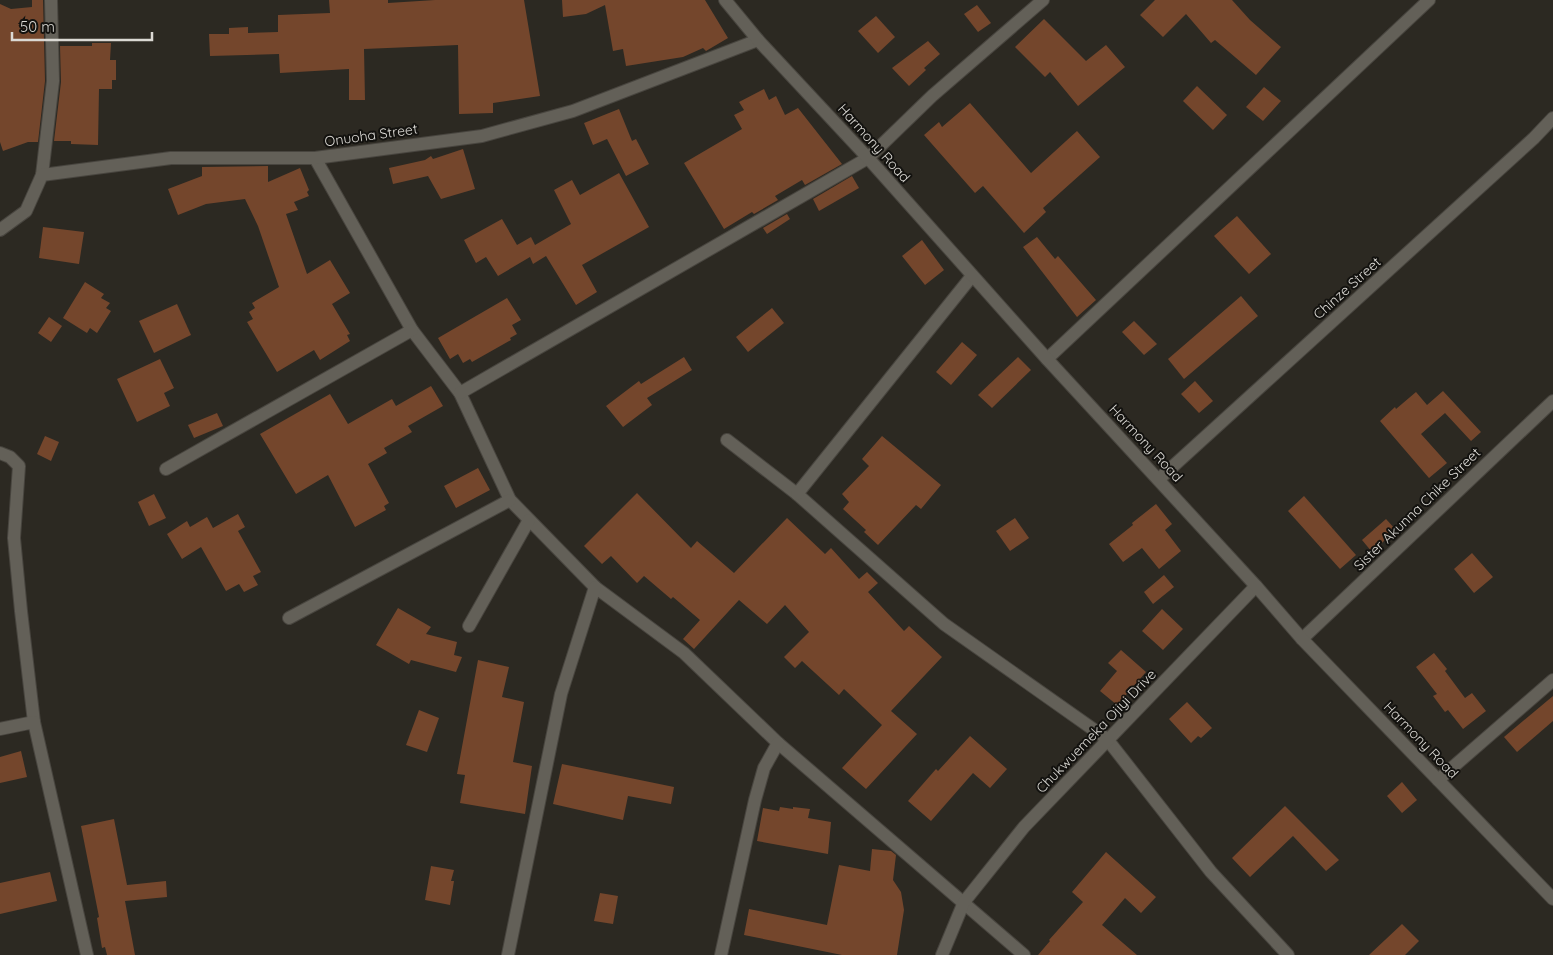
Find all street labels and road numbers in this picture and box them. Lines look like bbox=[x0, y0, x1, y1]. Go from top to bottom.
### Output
street label: Harmony Road bbox=[834, 100, 914, 186]
street label: Onuoha Street bbox=[323, 120, 419, 150]
street label: Chinze Street bbox=[1309, 253, 1385, 323]
street label: Harmony Road bbox=[1105, 400, 1187, 486]
street label: Sister Akunna Chike Street bbox=[1350, 444, 1484, 574]
street label: Chukwuemeka Ojiyi Drive bbox=[1032, 665, 1160, 797]
street label: Harmony Road bbox=[1380, 698, 1462, 782]

